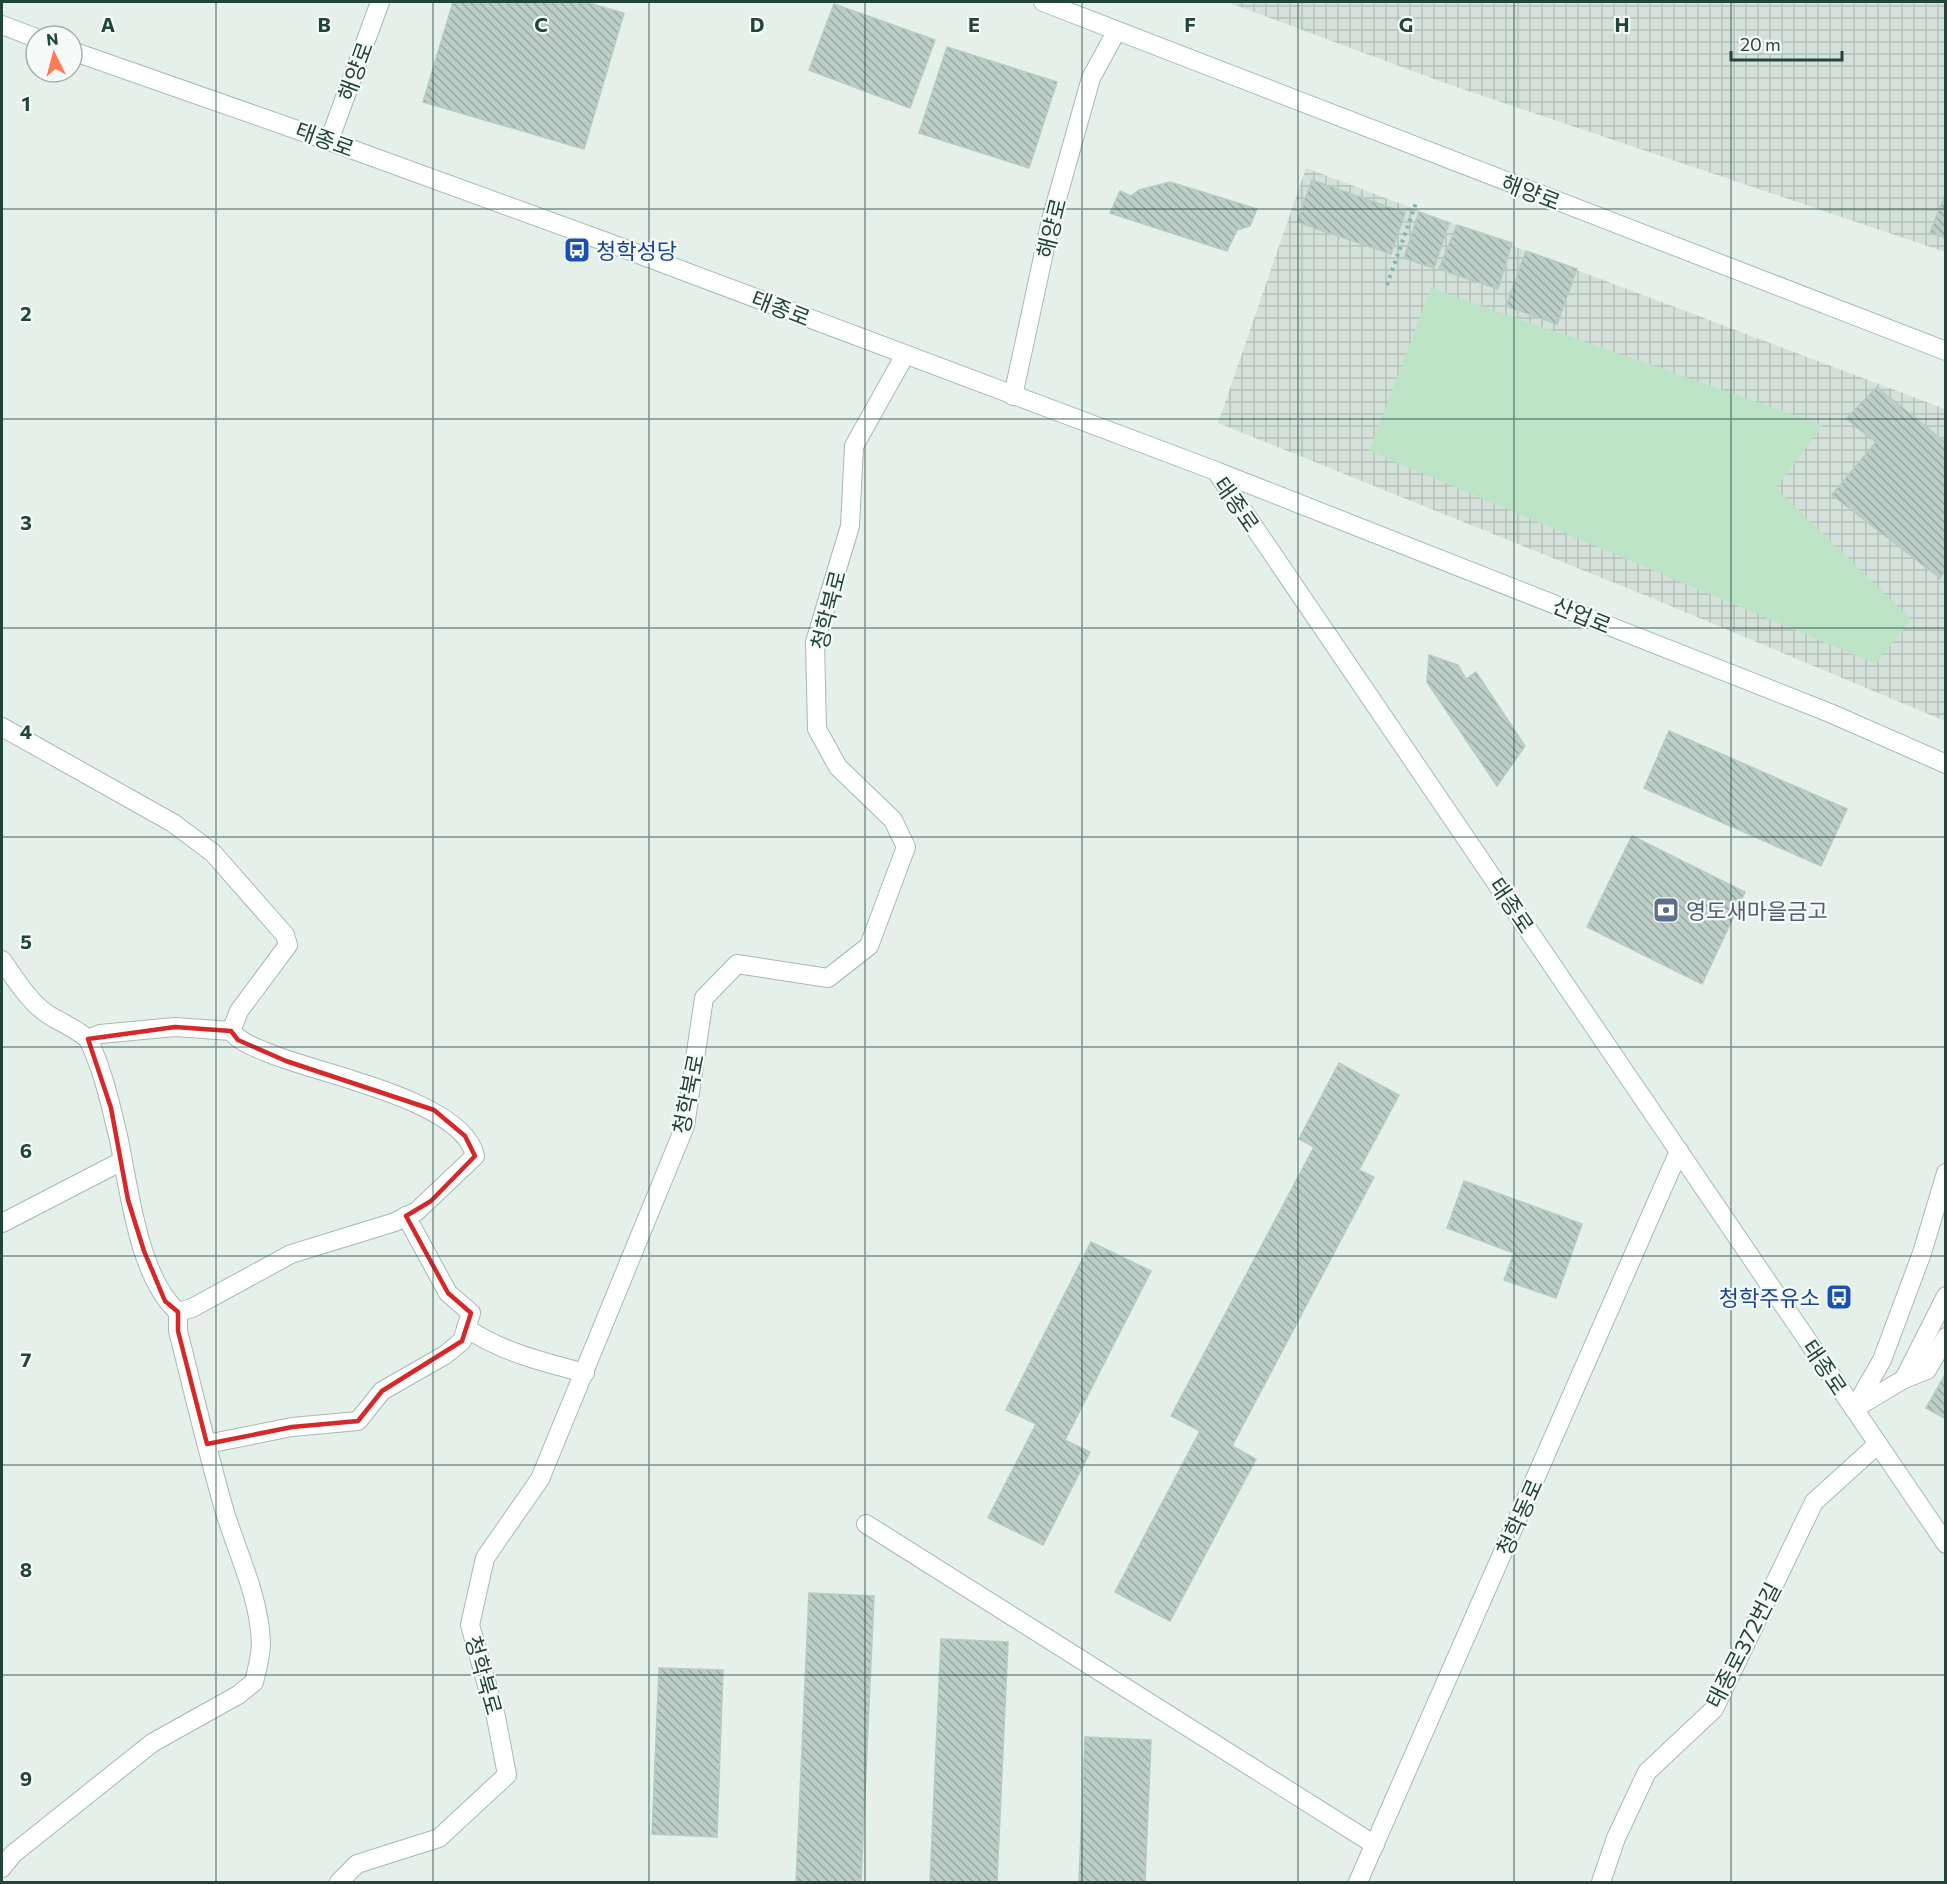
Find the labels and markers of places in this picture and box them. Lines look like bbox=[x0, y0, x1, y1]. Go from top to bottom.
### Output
bus stop icon: 청학성당 bbox=[562, 235, 592, 265]
place label: 청학성당 bbox=[596, 237, 677, 264]
bank icon: 영도새마을금고 bbox=[1651, 895, 1681, 925]
place label: 영도새마을금고 bbox=[1686, 897, 1828, 924]
bus stop icon: 청학주유소 bbox=[1824, 1282, 1854, 1312]
place label: 청학주유소 bbox=[1719, 1284, 1820, 1311]

